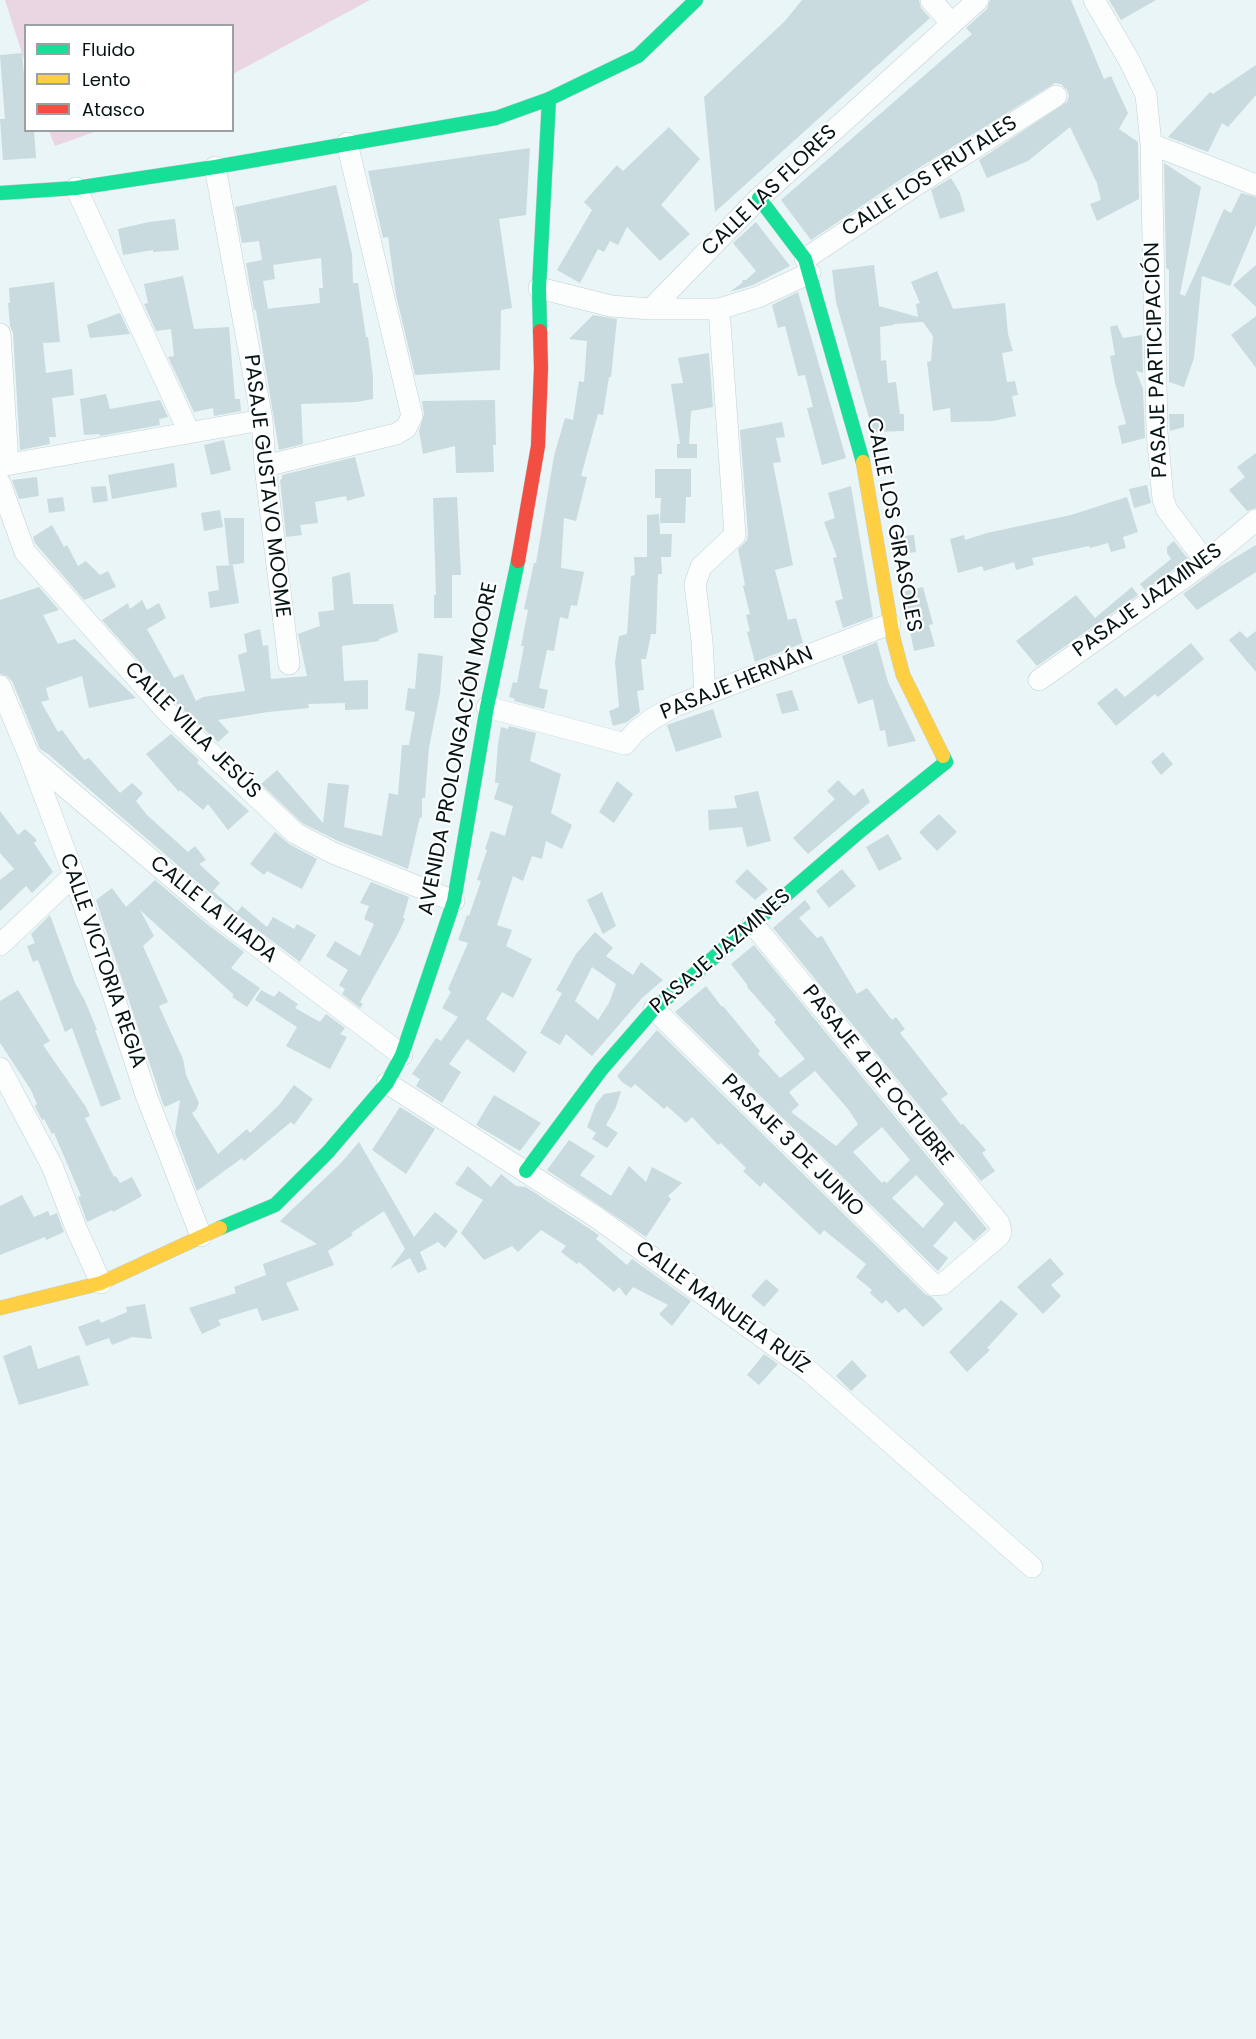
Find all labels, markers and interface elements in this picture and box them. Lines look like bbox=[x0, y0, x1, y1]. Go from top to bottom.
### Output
legend bbox=[24, 24, 234, 132]
text: Fluido bbox=[82, 37, 135, 62]
text: Lento bbox=[82, 67, 131, 92]
text: Atasco bbox=[82, 97, 145, 122]
street label: CALLE LOS FRUTALES bbox=[838, 111, 1022, 243]
street label: CALLE LAS FLORES bbox=[697, 120, 843, 262]
street label: PASAJE PARTICIPACIÓN bbox=[1140, 242, 1174, 478]
street label: PASAJE GUSTAVO MOOME bbox=[237, 353, 295, 619]
street label: CALLE LOS GIRASOLES bbox=[860, 416, 926, 634]
street label: PASAJE JAZMINES bbox=[1069, 538, 1227, 664]
street label: AVENIDA PROLONGACIÓN MOORE bbox=[414, 580, 504, 918]
street label: PASAJE HERNÁN bbox=[657, 642, 817, 726]
street label: CALLE VILLA JESÚS bbox=[118, 657, 266, 805]
street label: CALLE VICTORIA REGIA bbox=[53, 850, 151, 1072]
street label: CALLE LA ILIADA bbox=[144, 851, 282, 969]
street label: PASAJE JAZMINES bbox=[646, 884, 796, 1020]
street label: PASAJE 4 DE OCTUBRE bbox=[796, 981, 958, 1171]
street label: PASAJE 3 DE JUNIO bbox=[715, 1069, 869, 1223]
street label: CALLE MANUELA RUÍZ bbox=[630, 1236, 814, 1380]

